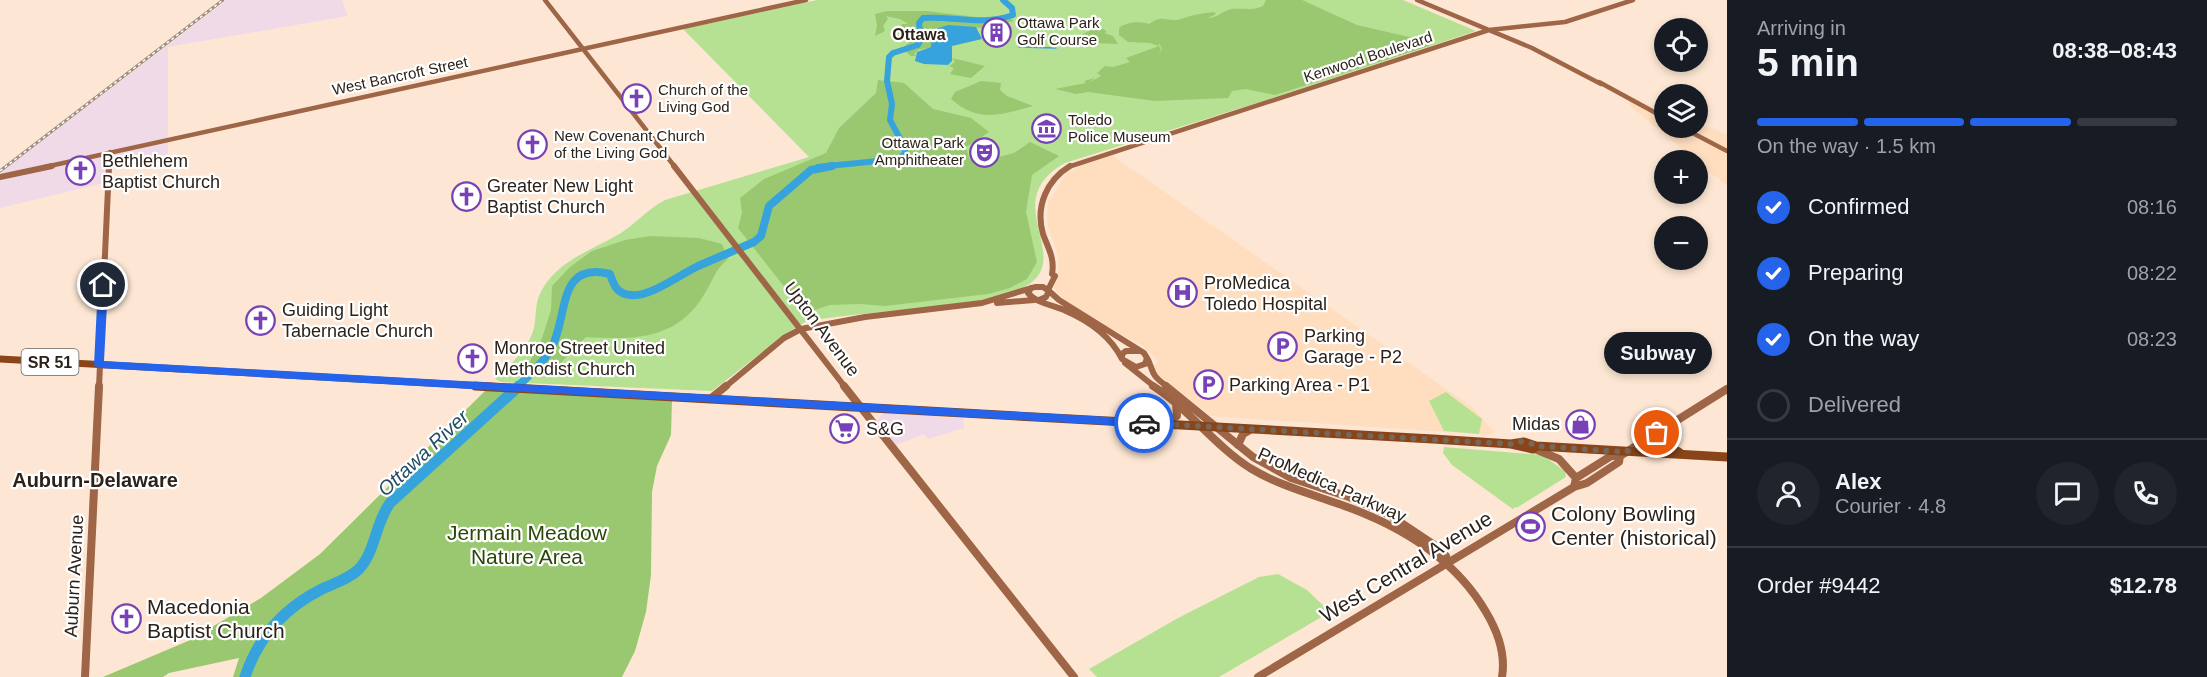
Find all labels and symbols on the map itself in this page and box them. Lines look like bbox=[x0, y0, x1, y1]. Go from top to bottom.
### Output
place label: Ottawa Park Golf Course bbox=[1017, 14, 1100, 48]
building icon: Ottawa Park Golf Course bbox=[980, 16, 1012, 48]
district label: Ottawa bbox=[892, 26, 946, 43]
street label: Kenwood Boulevard bbox=[1301, 28, 1434, 85]
street label: West Bancroft Street bbox=[331, 53, 470, 98]
place label: Church of the Living God bbox=[658, 81, 748, 115]
church icon: Church of the Living God bbox=[621, 83, 653, 115]
place label: Toledo Police Museum bbox=[1068, 111, 1171, 145]
museum icon: Toledo Police Museum bbox=[1031, 113, 1063, 145]
place label: New Covenant Church of the Living God bbox=[554, 127, 705, 161]
church icon: New Covenant Church of the Living God bbox=[517, 129, 549, 161]
place label: Ottawa Park Amphitheater bbox=[875, 134, 964, 168]
theatre icon: Ottawa Park Amphitheater bbox=[969, 136, 1001, 168]
place label: Bethlehem Baptist Church bbox=[102, 151, 220, 192]
church icon: Bethlehem Baptist Church bbox=[65, 155, 97, 187]
place label: Greater New Light Baptist Church bbox=[487, 176, 633, 217]
church icon: Greater New Light Baptist Church bbox=[450, 180, 482, 212]
pin bbox=[77, 259, 128, 310]
place label: ProMedica Toledo Hospital bbox=[1204, 273, 1327, 314]
hospital icon: ProMedica Toledo Hospital bbox=[1167, 277, 1199, 309]
street label: Upton Avenue bbox=[780, 278, 864, 380]
place label: Guiding Light Tabernacle Church bbox=[282, 300, 433, 341]
church icon: Guiding Light Tabernacle Church bbox=[245, 304, 277, 336]
place label: Parking Garage - P2 bbox=[1304, 326, 1402, 367]
parking icon: Parking Garage - P2 bbox=[1267, 330, 1299, 362]
callout: Subway bbox=[1603, 331, 1711, 373]
place label: Monroe Street United Methodist Church bbox=[494, 338, 665, 379]
church icon: Monroe Street United Methodist Church bbox=[457, 342, 489, 374]
road number: SR 51 bbox=[22, 349, 78, 375]
parking icon: Parking Area - P1 bbox=[1192, 369, 1224, 401]
place label: Parking Area - P1 bbox=[1229, 375, 1370, 395]
courier bbox=[1114, 393, 1174, 453]
water label: Ottawa River bbox=[373, 405, 474, 500]
pin bbox=[1631, 407, 1682, 458]
shop icon: Midas bbox=[1565, 408, 1597, 440]
supermarket icon: S&G bbox=[829, 413, 861, 445]
place label: Midas bbox=[1512, 414, 1560, 434]
place label: S&G bbox=[866, 419, 904, 439]
street label: ProMedica Parkway bbox=[1255, 443, 1409, 527]
district label: Auburn-Delaware bbox=[12, 469, 178, 491]
place label: Colony Bowling Center (historical) bbox=[1551, 502, 1717, 549]
street label: West Central Avenue bbox=[1316, 506, 1496, 627]
sports icon: Colony Bowling Center (historical) bbox=[1514, 510, 1546, 542]
street label: Auburn Avenue bbox=[61, 514, 87, 638]
park label: Jermain Meadow Nature Area bbox=[447, 521, 608, 568]
place label: Macedonia Baptist Church bbox=[147, 595, 285, 642]
church icon: Macedonia Baptist Church bbox=[110, 603, 142, 635]

